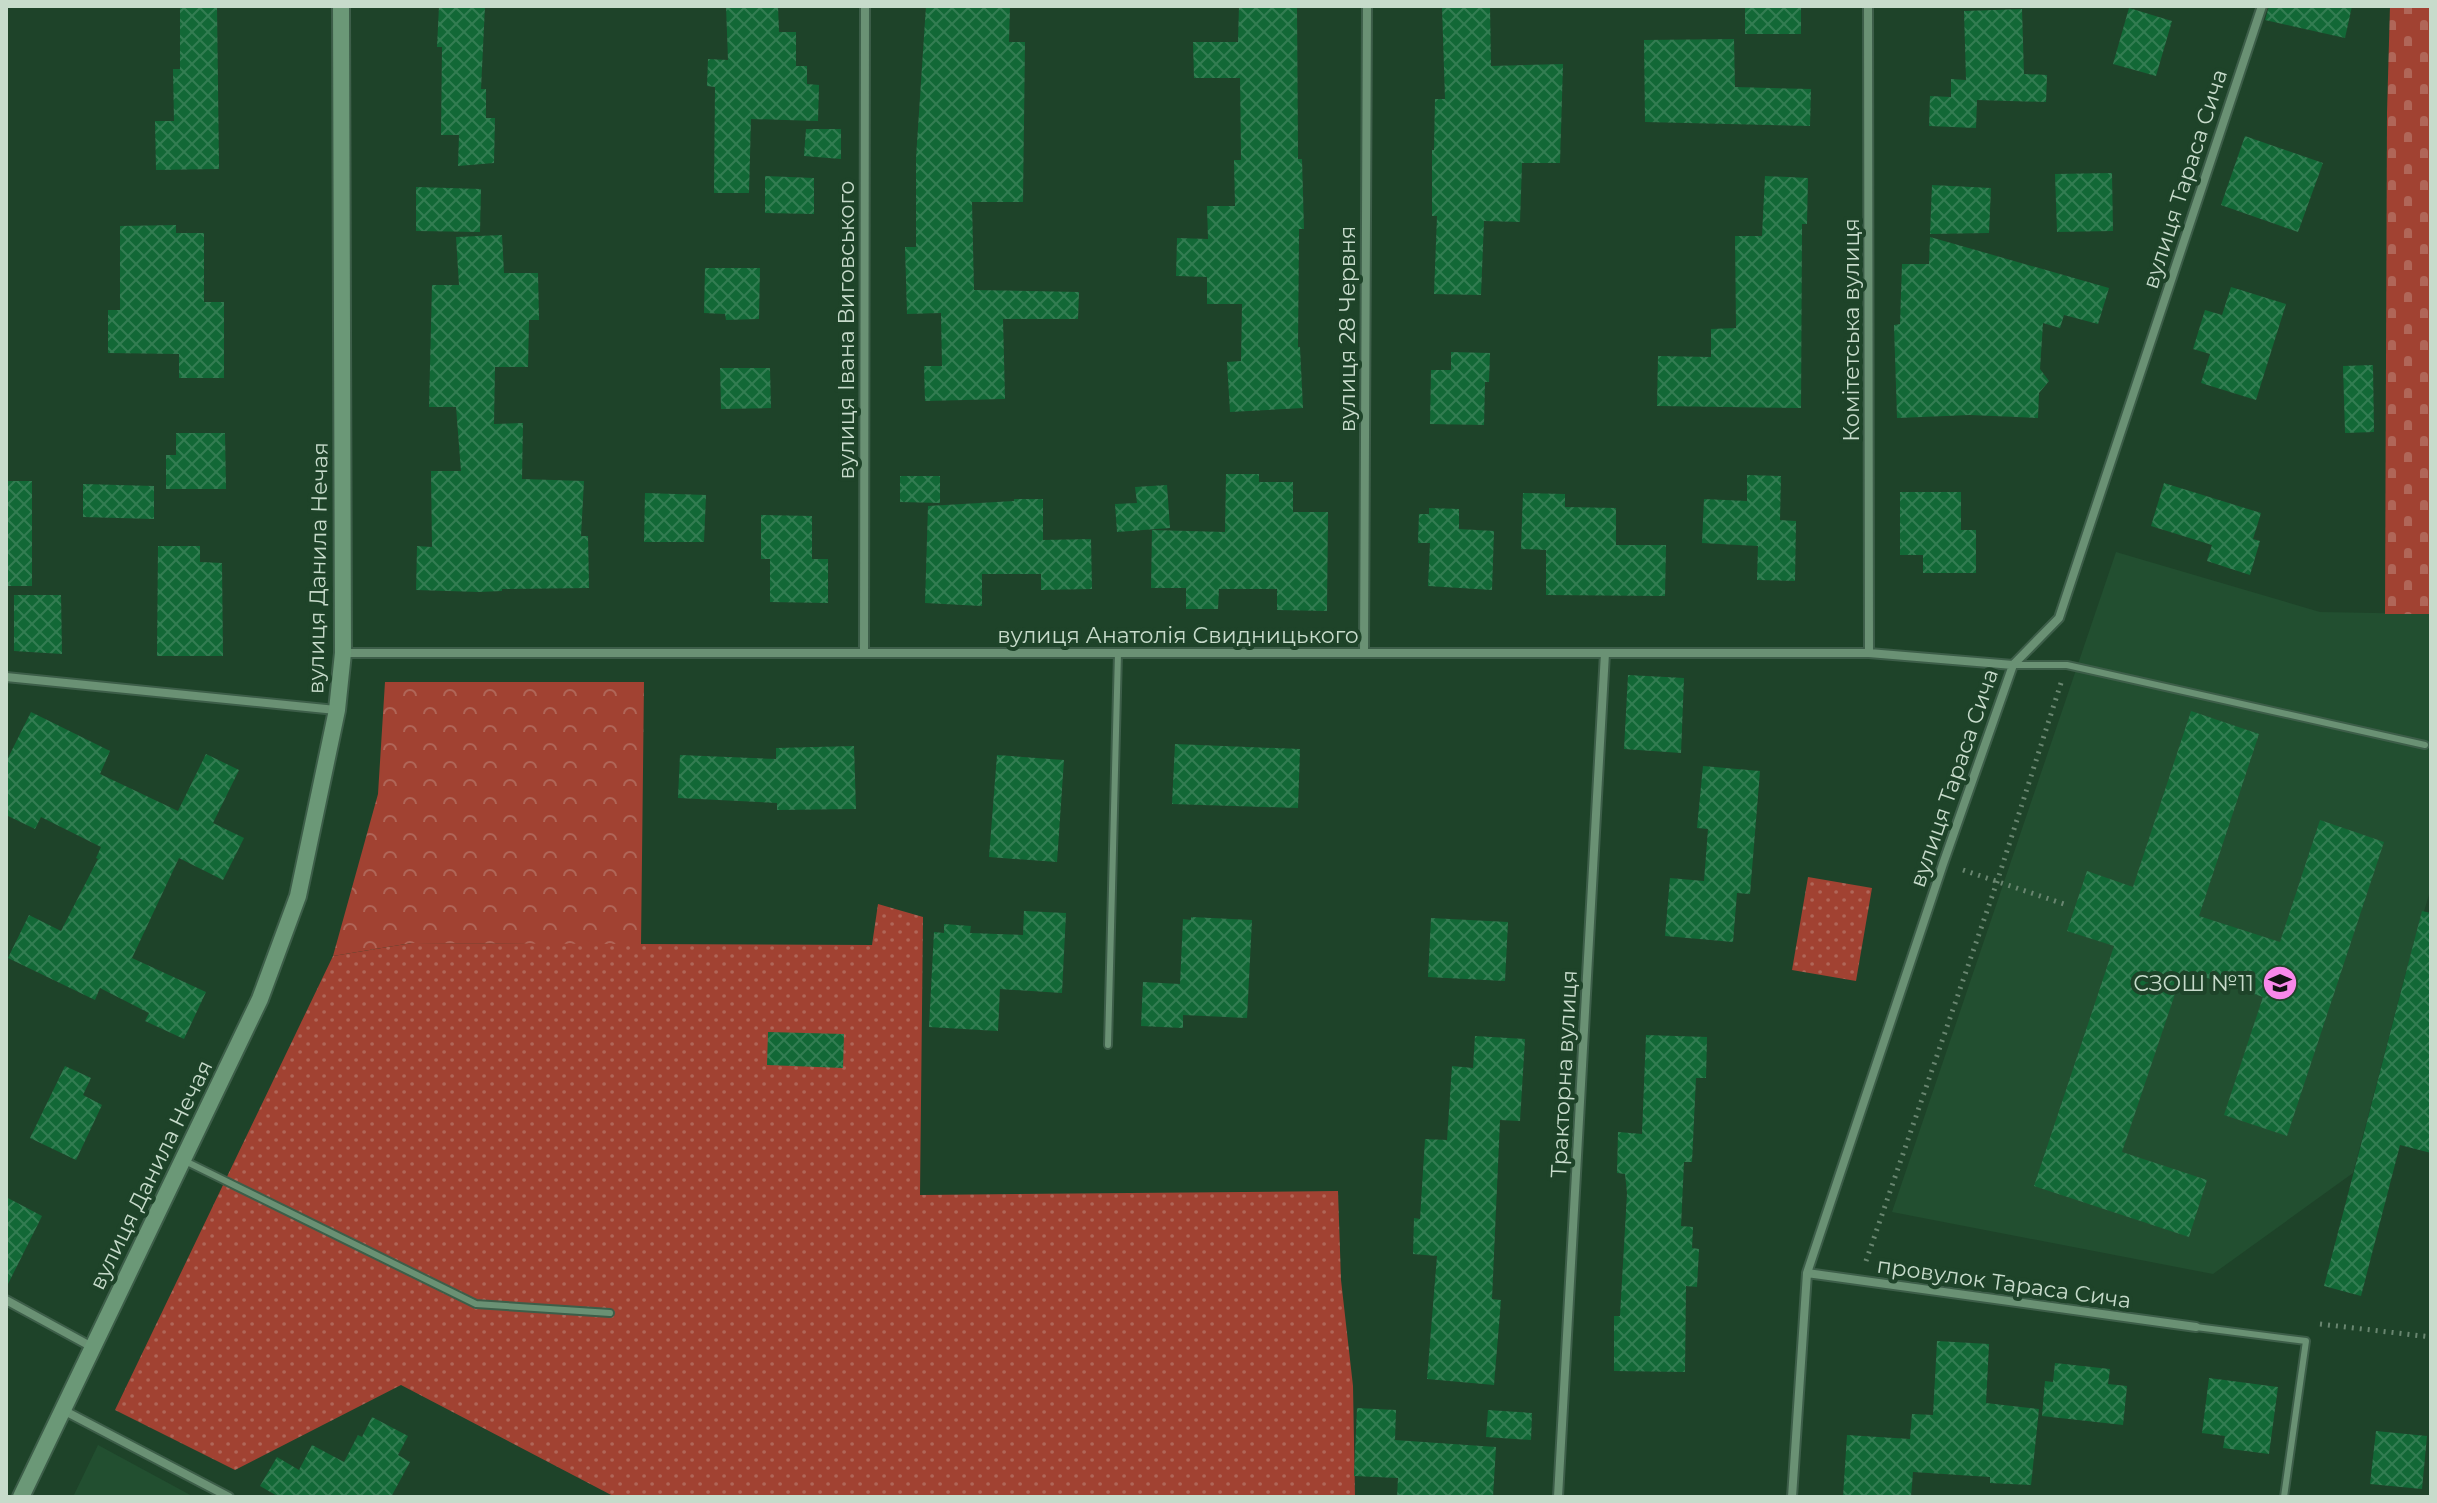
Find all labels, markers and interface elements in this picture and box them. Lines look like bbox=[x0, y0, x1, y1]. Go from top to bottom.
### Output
street label: вулиця Тараса Сича bbox=[2137, 66, 2233, 292]
street label: вулиця Івана Виговського bbox=[833, 181, 860, 479]
street label: Комітетська вулиця bbox=[1838, 218, 1865, 442]
street label: вулиця 28 Червня bbox=[1334, 226, 1361, 432]
street label: вулиця Данила Нечая bbox=[302, 442, 334, 694]
street label: вулиця Анатолія Свидницького bbox=[997, 622, 1359, 649]
street label: вулиця Тараса Сича bbox=[1904, 665, 2004, 891]
school or university icon: СЗОШ №11 bbox=[2261, 964, 2299, 1002]
street label: Тракторна вулиця bbox=[1545, 969, 1583, 1179]
place label: СЗОШ №11 bbox=[2133, 970, 2254, 997]
street label: вулиця Данила Нечая bbox=[84, 1056, 218, 1294]
street label: провулок Тараса Сича bbox=[1875, 1252, 2133, 1314]

